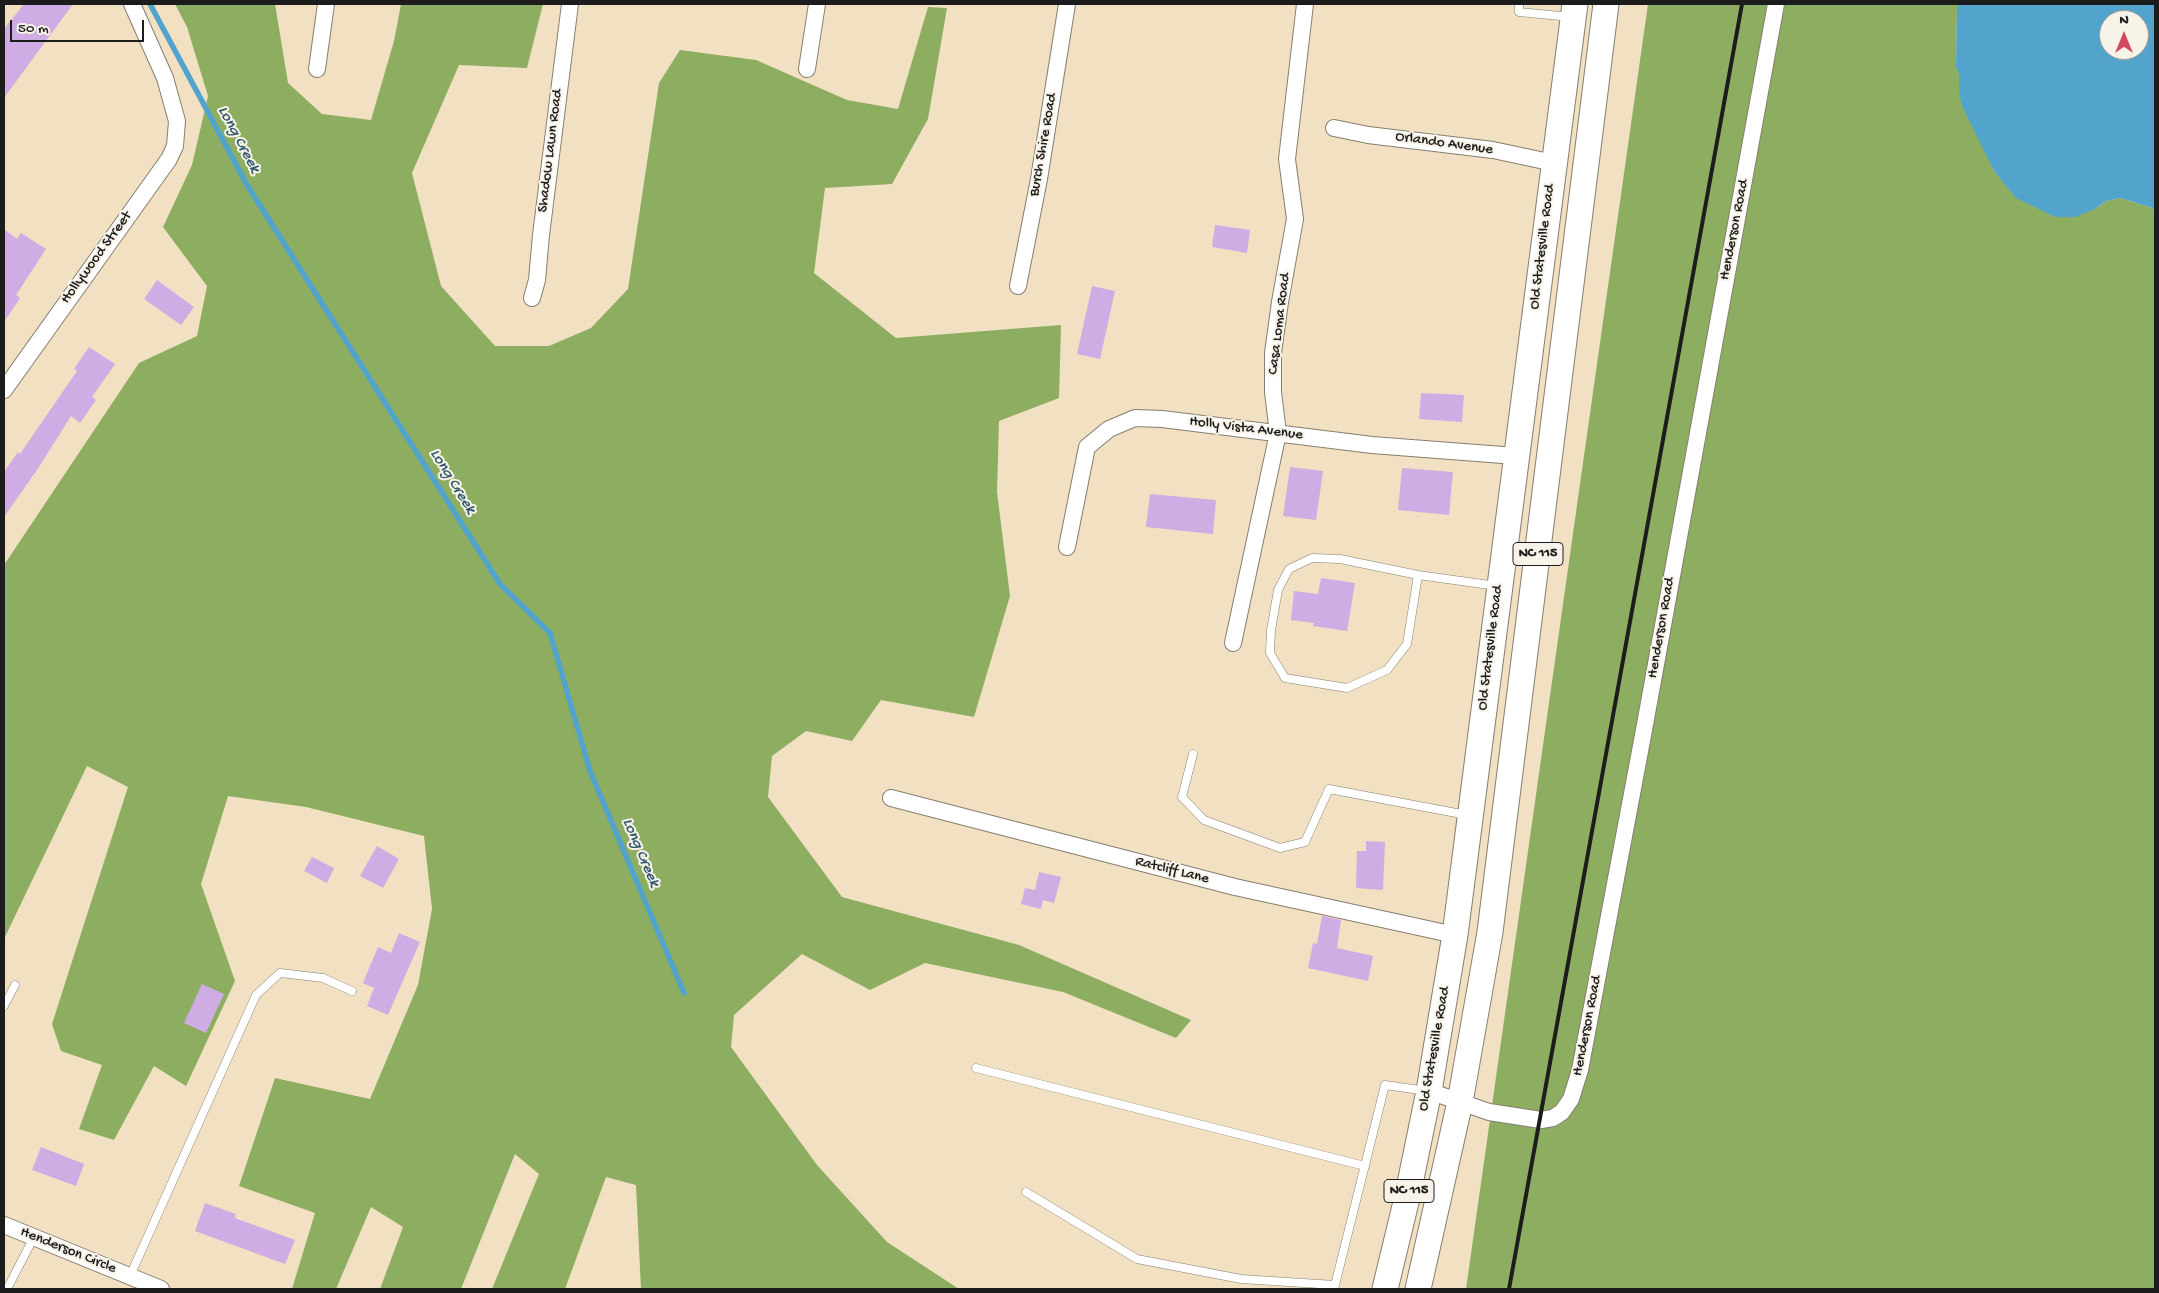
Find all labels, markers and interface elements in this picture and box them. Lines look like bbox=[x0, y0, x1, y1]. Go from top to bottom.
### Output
scale bar bbox=[12, 10, 146, 42]
north arrow bbox=[2099, 10, 2149, 60]
text: N bbox=[2119, 12, 2129, 29]
text: 50 m bbox=[18, 20, 49, 38]
street label: Shadow Lawn Road bbox=[535, 88, 567, 214]
street label: Burch Shire Road bbox=[1026, 92, 1062, 198]
water label: Long Creek bbox=[212, 103, 264, 177]
street label: Orlando Avenue bbox=[1394, 128, 1494, 160]
street label: Henderson Road bbox=[1716, 178, 1754, 282]
street label: Old Statesville Road bbox=[1526, 183, 1560, 311]
street label: Hollywood Street bbox=[57, 208, 137, 308]
street label: Casa Loma Road bbox=[1265, 272, 1295, 376]
street label: Holly Vista Avenue bbox=[1188, 413, 1304, 445]
water label: Long Creek bbox=[425, 446, 479, 518]
road number: NC 115 bbox=[1513, 542, 1563, 566]
street label: Henderson Road bbox=[1644, 576, 1680, 680]
street label: Old Statesville Road bbox=[1474, 584, 1508, 712]
water label: Long Creek bbox=[617, 816, 663, 890]
street label: Ratcliff Lane bbox=[1133, 853, 1211, 889]
street label: Henderson Road bbox=[1569, 974, 1607, 1078]
street label: Old Statesville Road bbox=[1415, 985, 1455, 1113]
road number: NC 115 bbox=[1384, 1180, 1434, 1202]
street label: Henderson Circle bbox=[17, 1224, 119, 1278]

